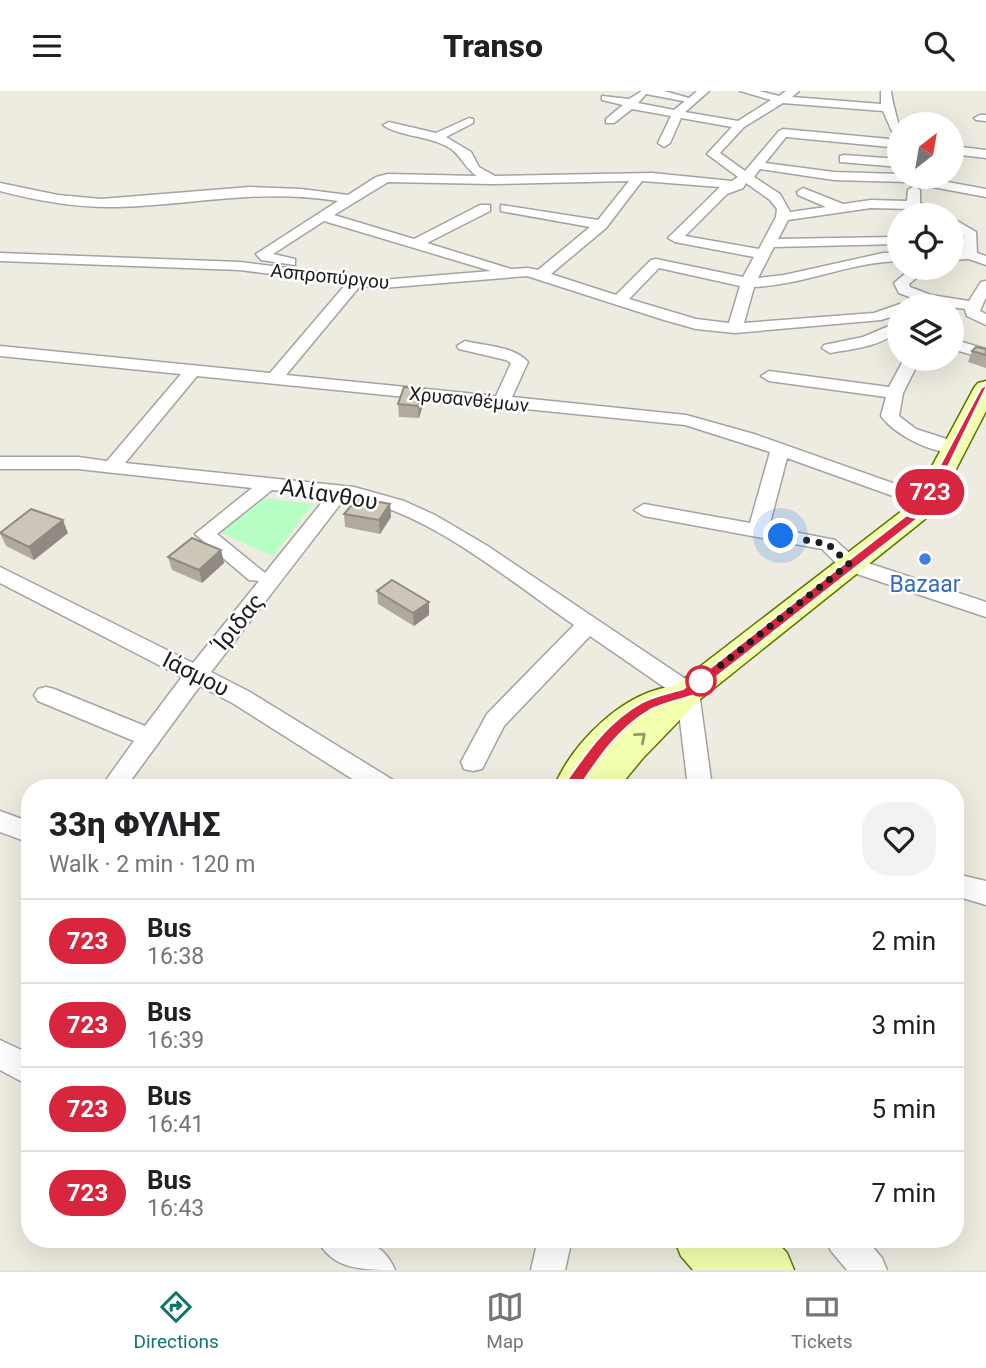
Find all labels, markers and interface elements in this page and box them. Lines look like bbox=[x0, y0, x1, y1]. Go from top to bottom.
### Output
icon: menu bbox=[28, 27, 66, 65]
text: Transo bbox=[443, 27, 543, 65]
icon: search bbox=[920, 27, 958, 65]
north arrow bbox=[887, 112, 964, 189]
map controls bbox=[887, 112, 964, 371]
button: locate bbox=[887, 203, 964, 280]
street label: Ασπροπύργου bbox=[270, 259, 390, 294]
button: layers bbox=[887, 294, 964, 371]
street label: Χρυσανθέμων bbox=[408, 382, 530, 417]
line badge: 723 bbox=[890, 469, 970, 515]
street label: Αλίανθου bbox=[278, 473, 380, 516]
text: 723 bbox=[909, 478, 951, 506]
your location bbox=[763, 518, 798, 553]
marker: Bazaar bbox=[917, 551, 933, 567]
place label: Bazaar bbox=[889, 571, 961, 598]
street label: Ίριδας bbox=[206, 588, 270, 658]
street label: Ιάσμου bbox=[158, 646, 234, 703]
unlabelled marker bbox=[686, 666, 716, 696]
one-way arrow bbox=[633, 733, 646, 745]
button: heart bbox=[862, 802, 936, 876]
text: 33η ΦΥΛΗΣ bbox=[49, 805, 221, 844]
text: Walk · 2 min · 120 m bbox=[49, 851, 255, 878]
text: Bus bbox=[147, 913, 192, 943]
text: 2 min bbox=[871, 926, 936, 956]
text: 723 bbox=[67, 927, 108, 955]
text: 16:38 bbox=[147, 943, 204, 970]
text: Bus bbox=[147, 997, 192, 1027]
text: 3 min bbox=[871, 1010, 936, 1040]
text: 723 bbox=[67, 1011, 108, 1039]
text: 16:39 bbox=[147, 1027, 204, 1054]
text: Bus bbox=[147, 1081, 192, 1111]
text: 5 min bbox=[871, 1094, 936, 1124]
text: 723 bbox=[67, 1095, 108, 1123]
text: 16:41 bbox=[147, 1111, 204, 1138]
text: Bus bbox=[147, 1165, 192, 1195]
text: 7 min bbox=[871, 1178, 936, 1208]
text: 723 bbox=[67, 1179, 108, 1207]
text: 16:43 bbox=[147, 1195, 204, 1222]
tab: Directions bbox=[134, 1288, 219, 1353]
tab: Map bbox=[486, 1288, 524, 1353]
tab: Tickets bbox=[791, 1288, 852, 1353]

